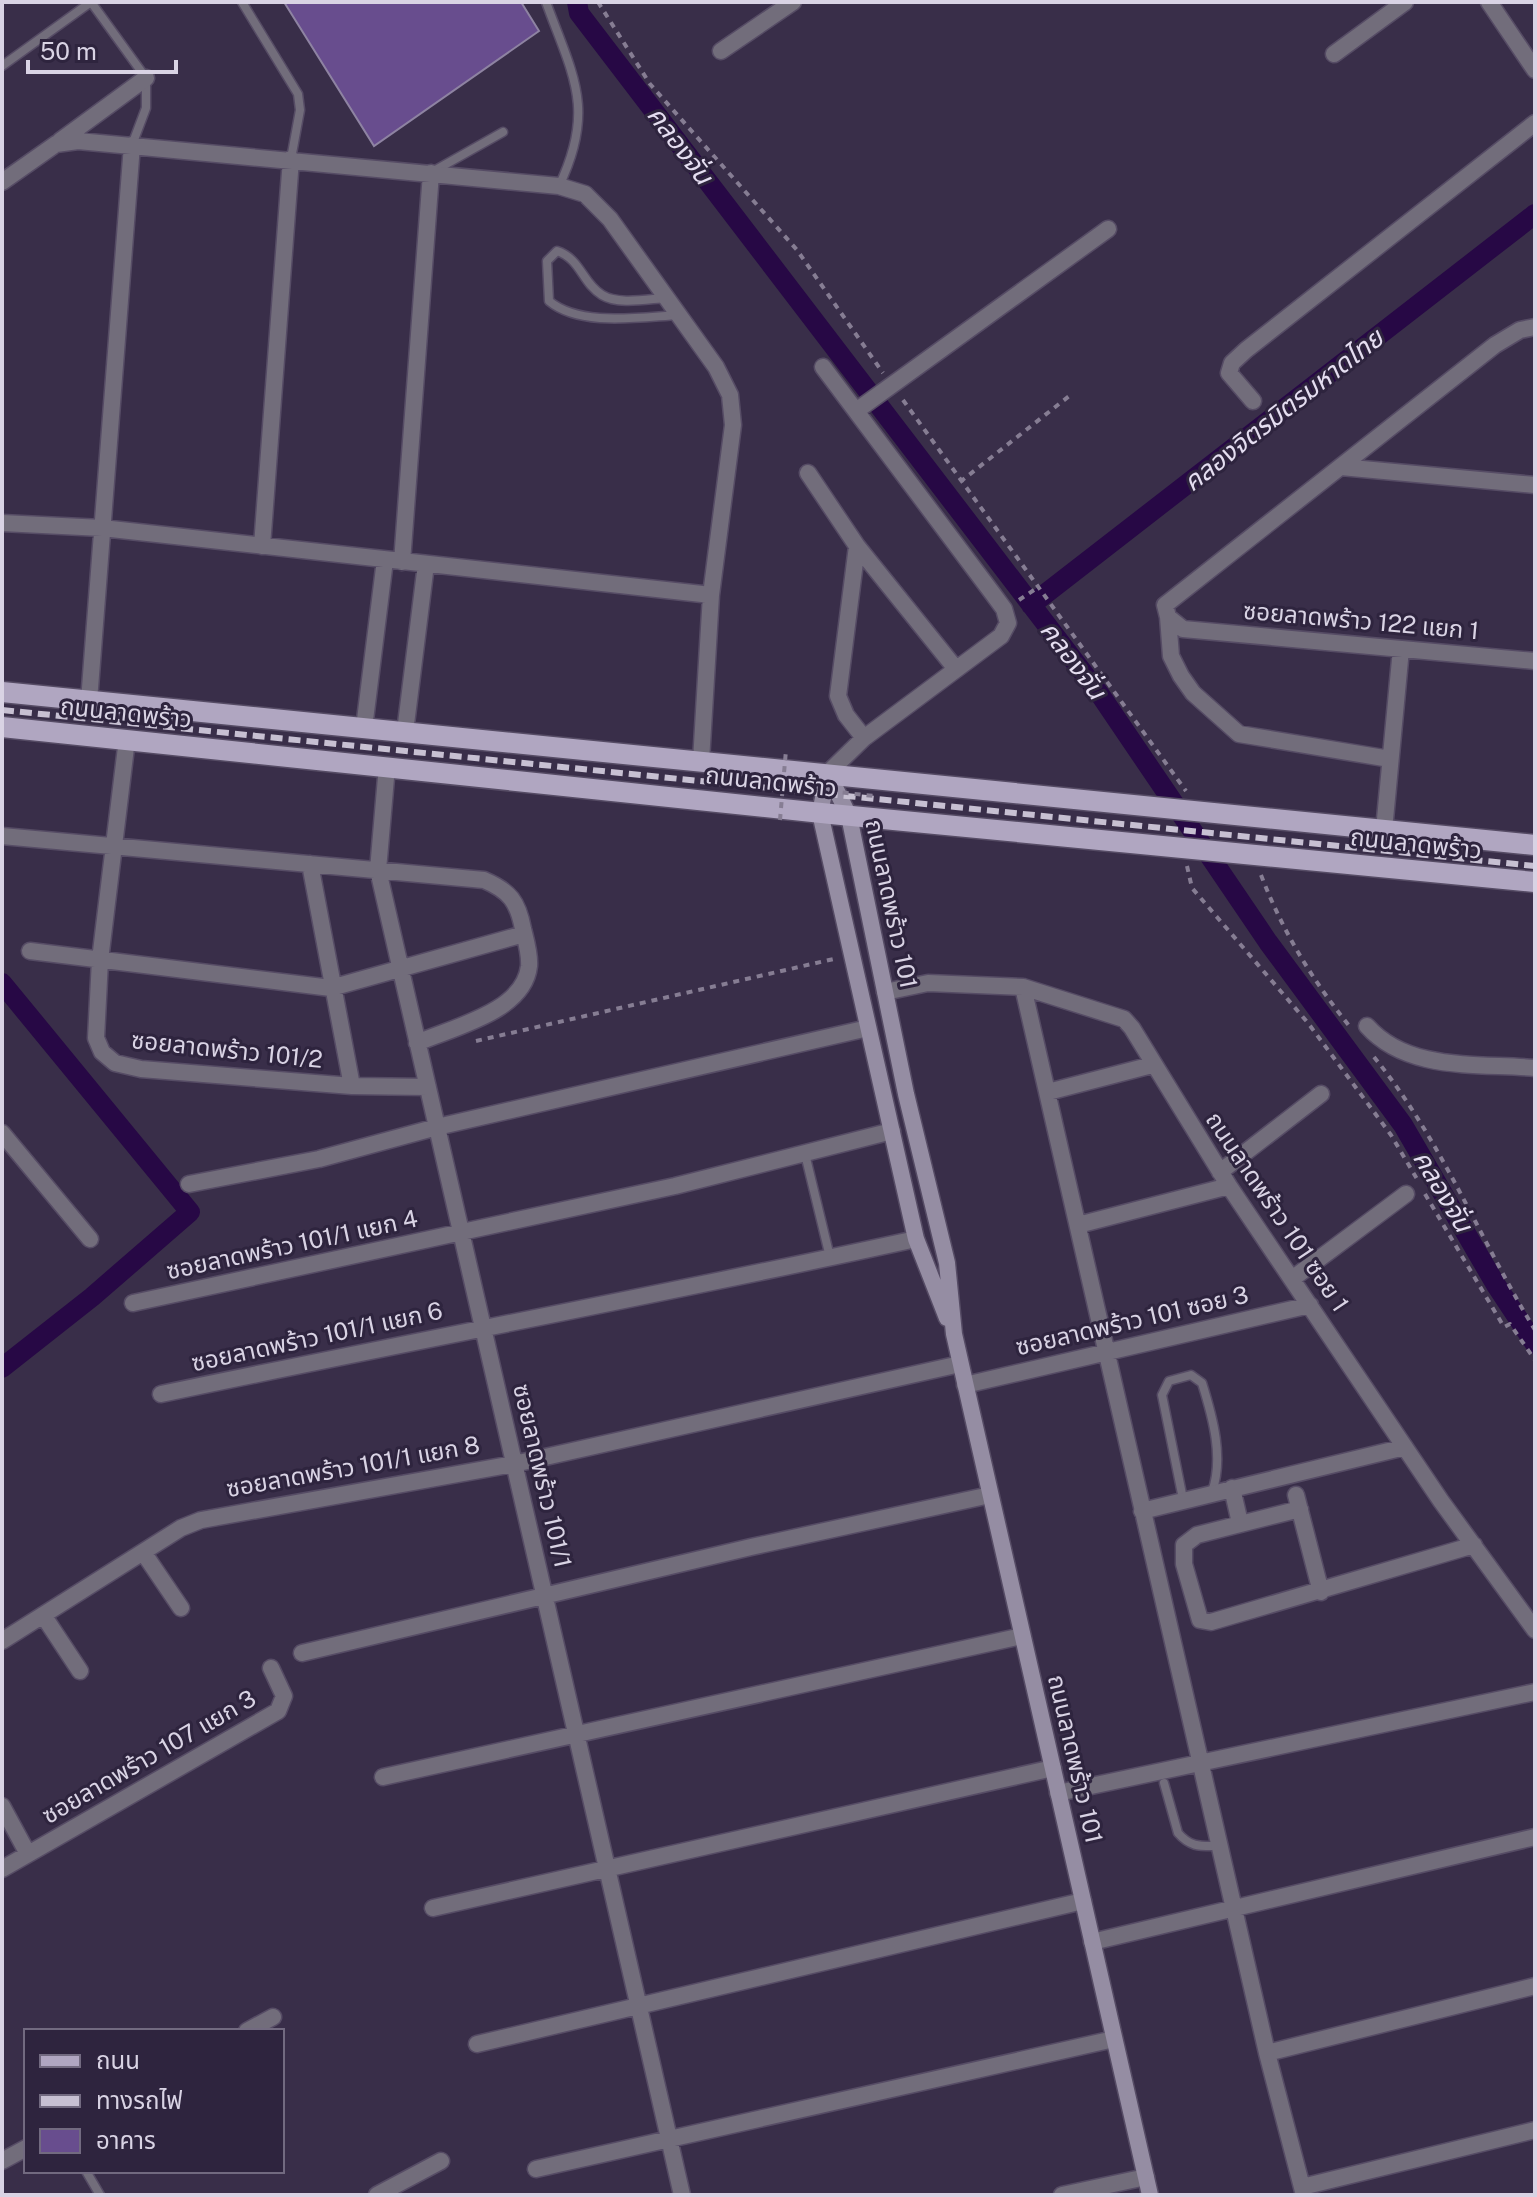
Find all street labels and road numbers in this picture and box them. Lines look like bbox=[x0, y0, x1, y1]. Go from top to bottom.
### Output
street label: ซอยลาดพร้าว 122 แยก 1 bbox=[1242, 596, 1480, 644]
street label: ถนนลาดพร้าว bbox=[59, 691, 193, 733]
street label: ถนนลาดพร้าว bbox=[704, 760, 838, 802]
street label: ถนนลาดพร้าว 101 bbox=[860, 817, 924, 991]
street label: ถนนลาดพร้าว bbox=[1349, 822, 1483, 864]
street label: ซอยลาดพร้าว 101/2 bbox=[130, 1025, 324, 1073]
street label: ถนนลาดพร้าว 101 ซอย 1 bbox=[1201, 1106, 1355, 1317]
street label: ซอยลาดพร้าว 101/1 แยก 4 bbox=[164, 1204, 420, 1284]
street label: ซอยลาดพร้าว 101 ซอย 3 bbox=[1013, 1280, 1251, 1360]
street label: ซอยลาดพร้าว 101/1 แยก 6 bbox=[189, 1296, 445, 1376]
street label: ซอยลาดพร้าว 101/1 bbox=[508, 1381, 578, 1570]
street label: ซอยลาดพร้าว 101/1 แยก 8 bbox=[224, 1430, 482, 1502]
street label: ถนนลาดพร้าว 101 bbox=[1043, 1672, 1109, 1846]
street label: ซอยลาดพร้าว 107 แยก 3 bbox=[37, 1683, 260, 1829]

